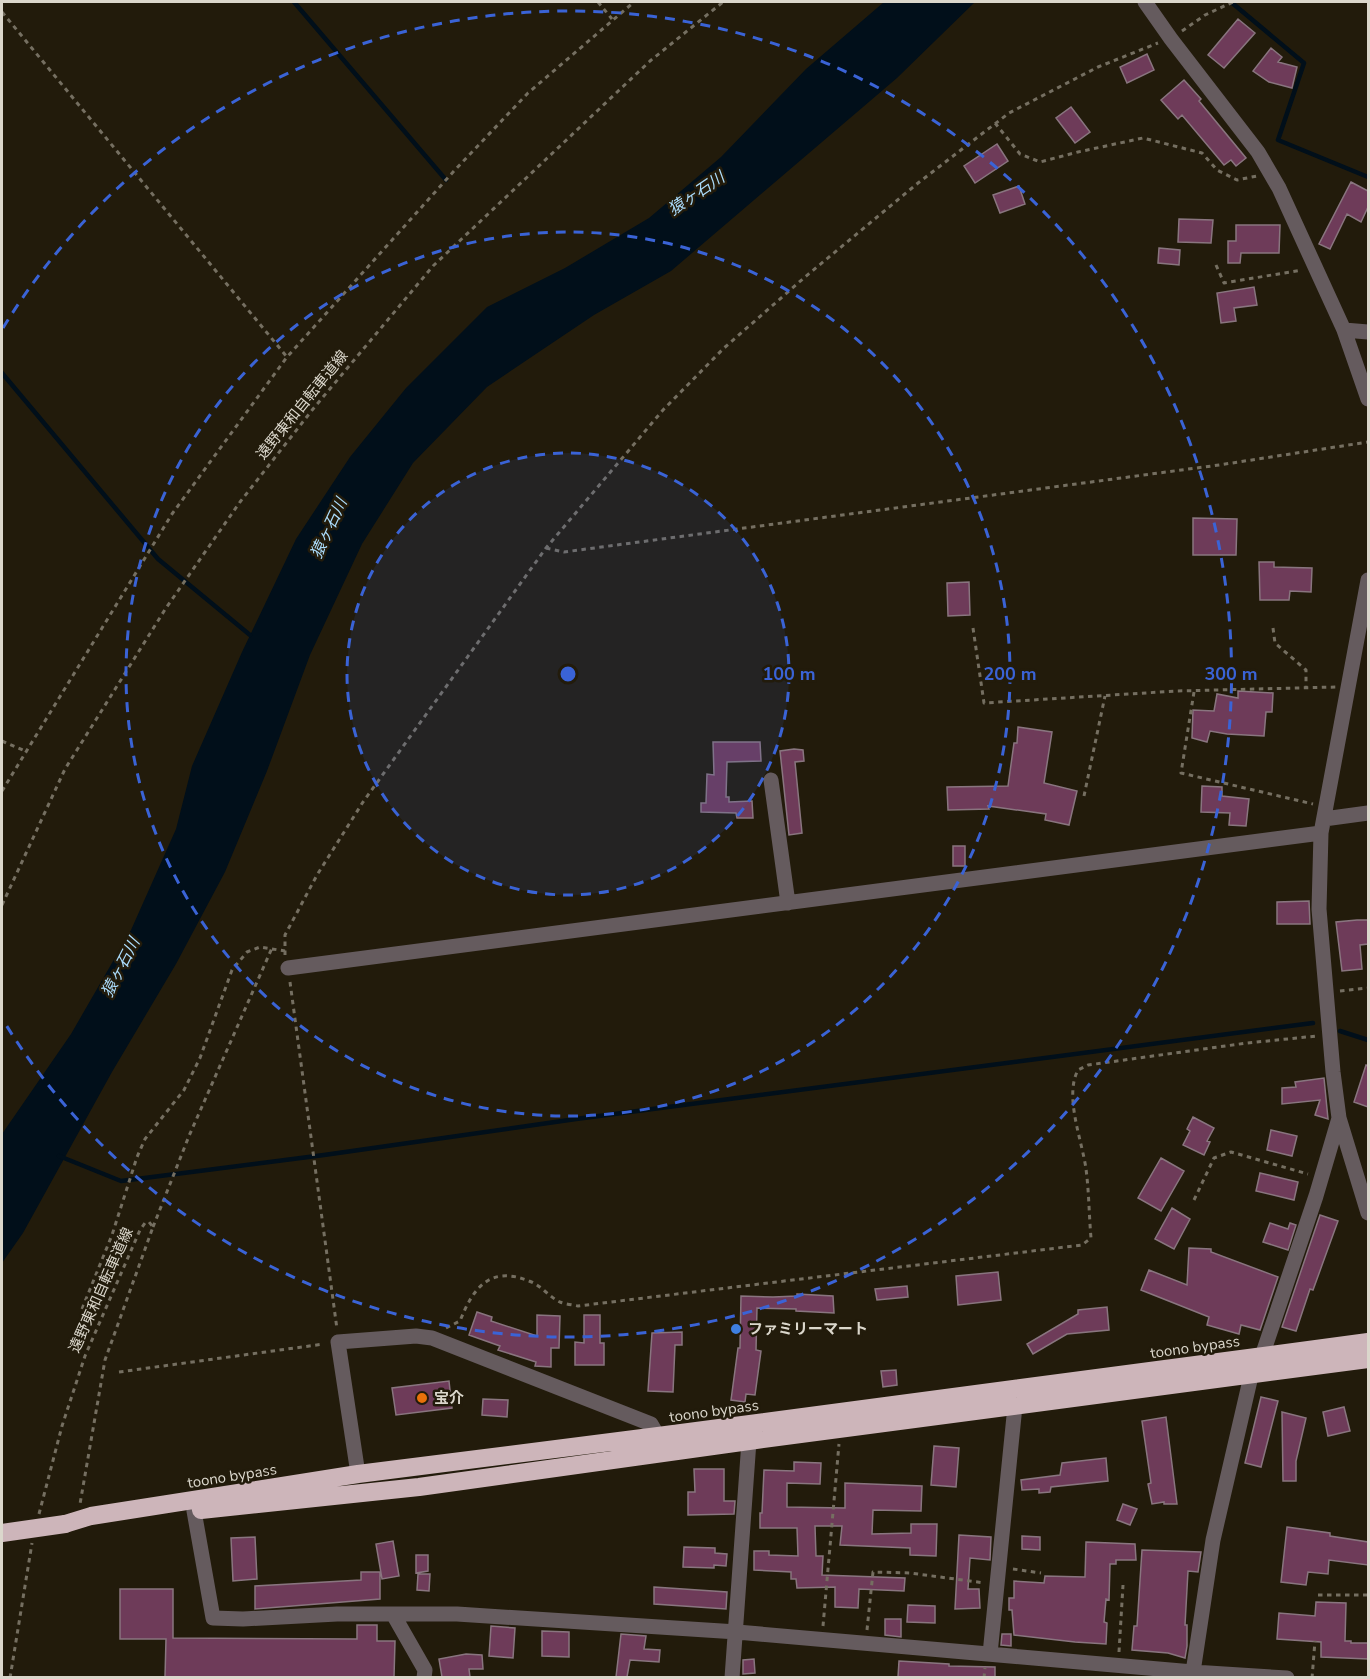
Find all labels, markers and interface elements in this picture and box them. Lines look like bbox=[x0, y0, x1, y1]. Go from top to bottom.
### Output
water label: 猿ヶ石川 bbox=[664, 166, 731, 221]
street label: 遠野東和自転車道線 bbox=[252, 346, 352, 464]
water label: 猿ヶ石川 bbox=[305, 493, 353, 562]
text: 100 m bbox=[762, 662, 816, 686]
text: 200 m bbox=[983, 662, 1037, 686]
text: 300 m bbox=[1204, 662, 1258, 686]
centre of rings bbox=[558, 664, 578, 684]
water label: 猿ヶ石川 bbox=[97, 932, 146, 1001]
street label: 遠野東和自転車道線 bbox=[64, 1224, 138, 1356]
place label: ファミリーマート bbox=[748, 1319, 868, 1339]
marker: ファミリーマート bbox=[729, 1322, 743, 1336]
street label: toono bypass bbox=[1149, 1331, 1241, 1363]
place label: 宝介 bbox=[434, 1388, 464, 1408]
marker: 宝介 bbox=[415, 1391, 429, 1405]
street label: toono bypass bbox=[668, 1395, 760, 1427]
street label: toono bypass bbox=[186, 1459, 278, 1493]

